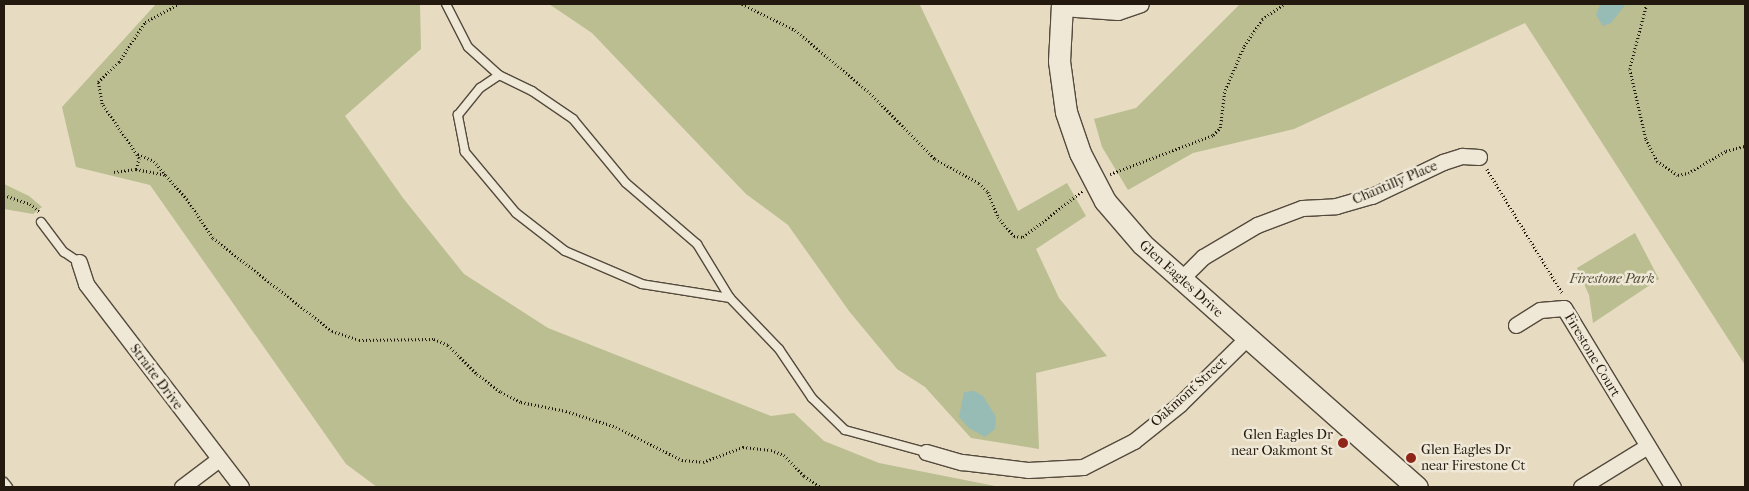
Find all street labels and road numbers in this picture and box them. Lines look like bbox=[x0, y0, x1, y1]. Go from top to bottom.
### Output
street label: Chantilly Place bbox=[1350, 158, 1440, 208]
street label: Glen Eagles Drive bbox=[1136, 237, 1226, 321]
street label: Firestone Court bbox=[1560, 310, 1624, 400]
street label: Straite Drive bbox=[126, 341, 186, 413]
street label: Oakmont Street bbox=[1148, 354, 1230, 430]

